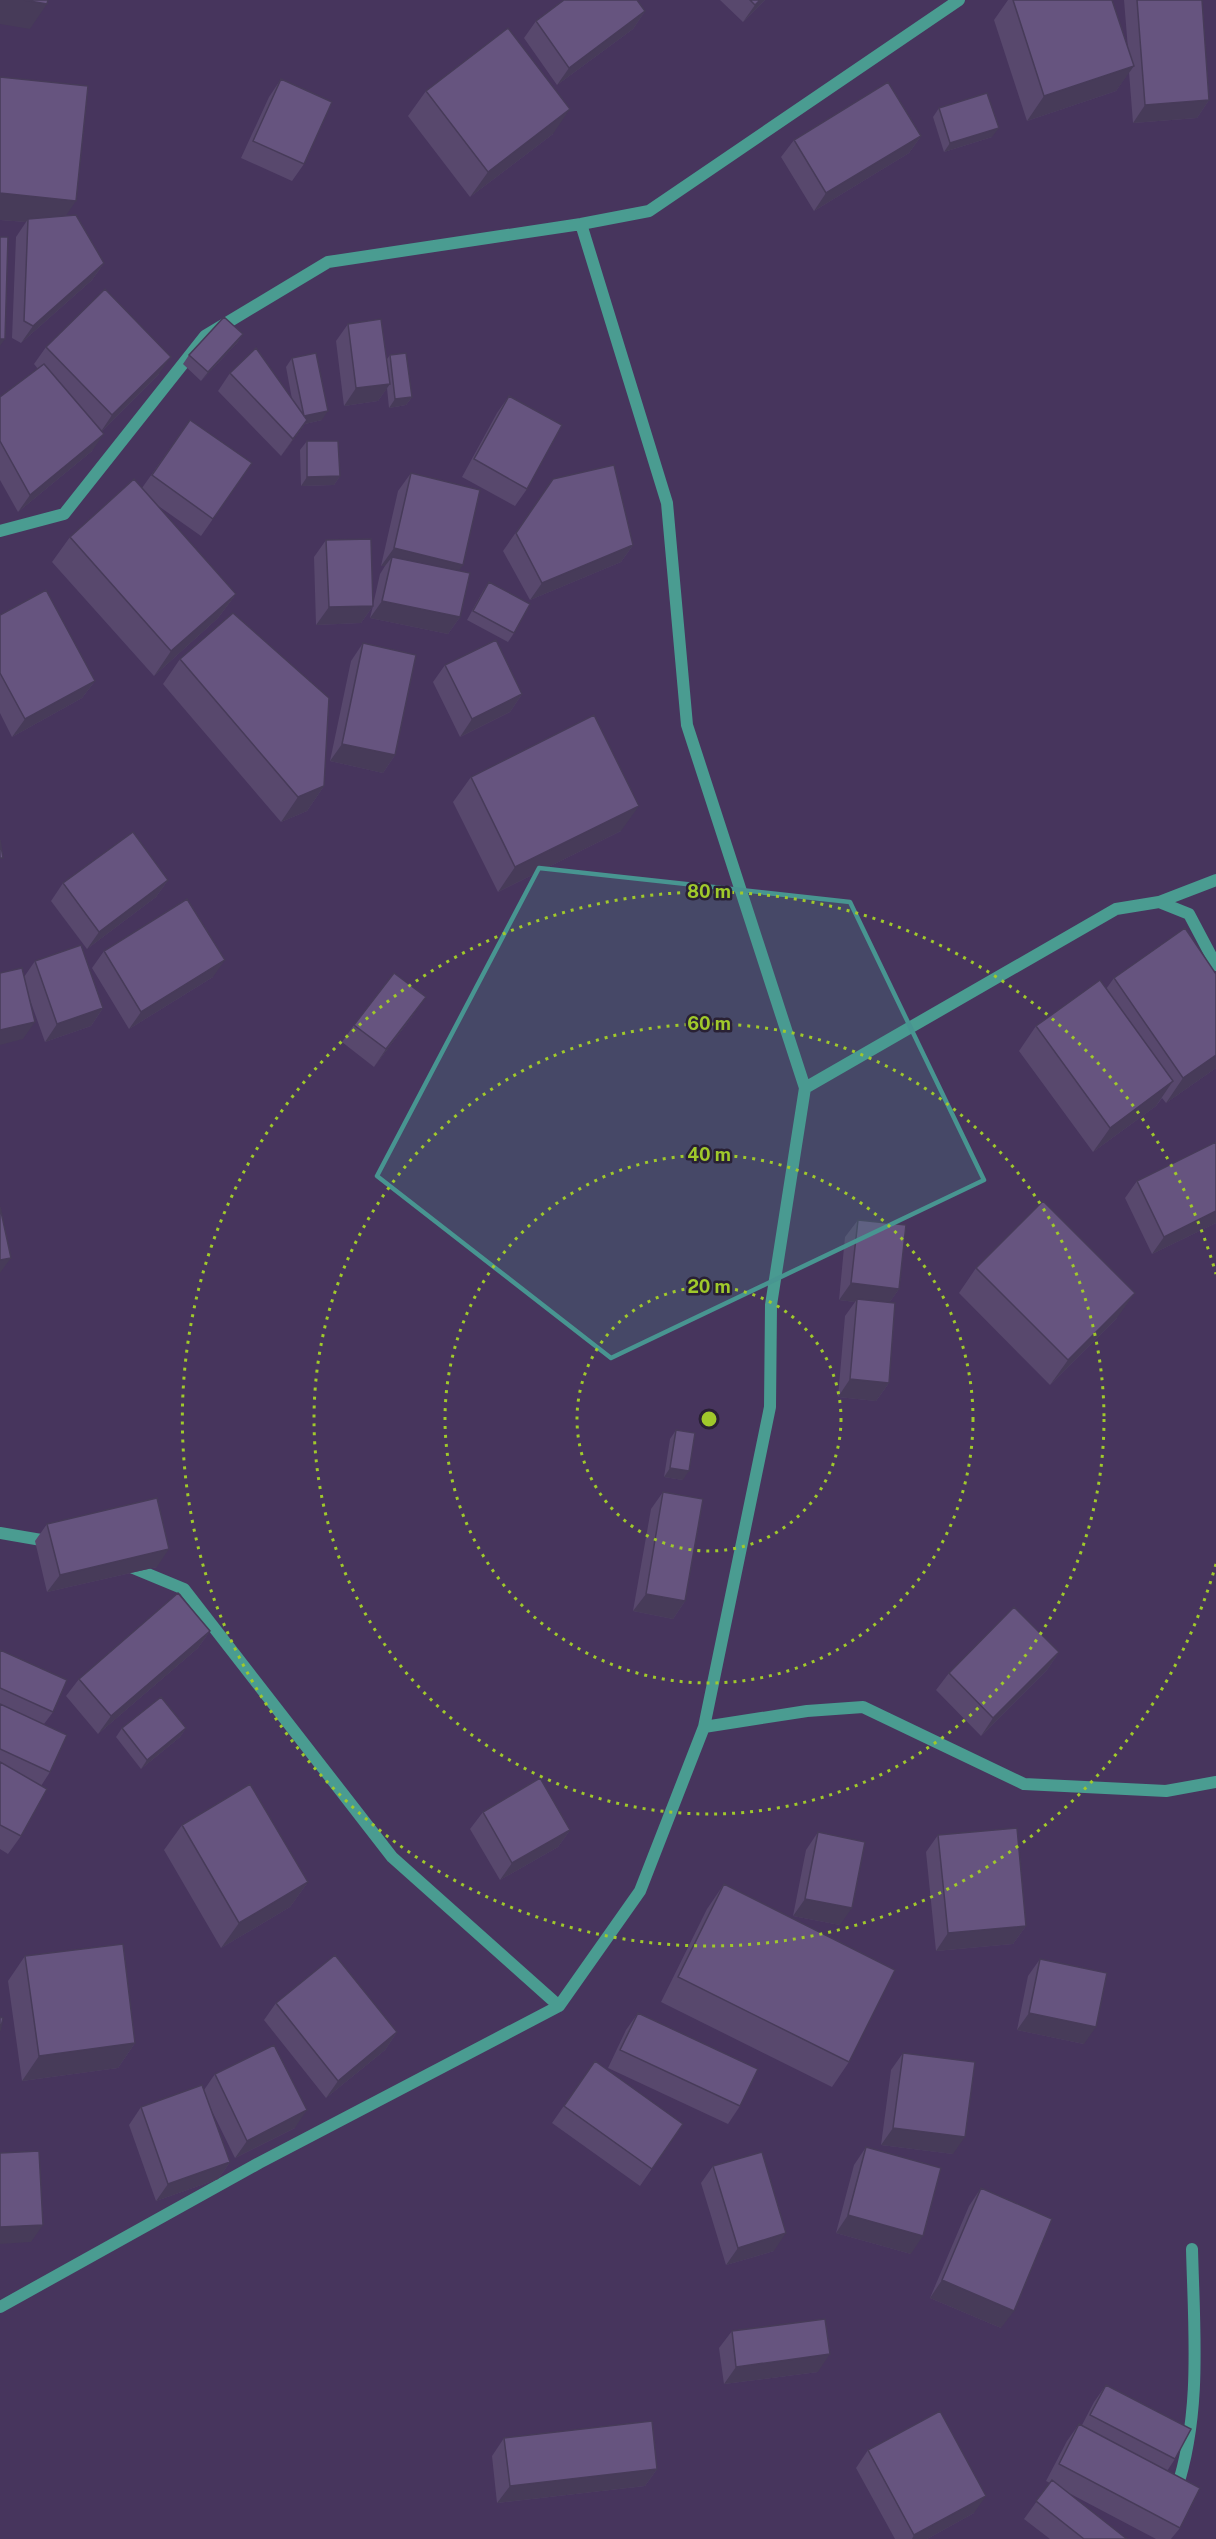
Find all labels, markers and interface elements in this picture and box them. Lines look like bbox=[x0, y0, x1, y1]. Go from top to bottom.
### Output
text: 80 m bbox=[687, 881, 731, 902]
text: 60 m bbox=[687, 1013, 731, 1034]
text: 40 m bbox=[687, 1144, 731, 1165]
text: 20 m bbox=[687, 1276, 731, 1297]
centre of rings bbox=[699, 1409, 719, 1429]

